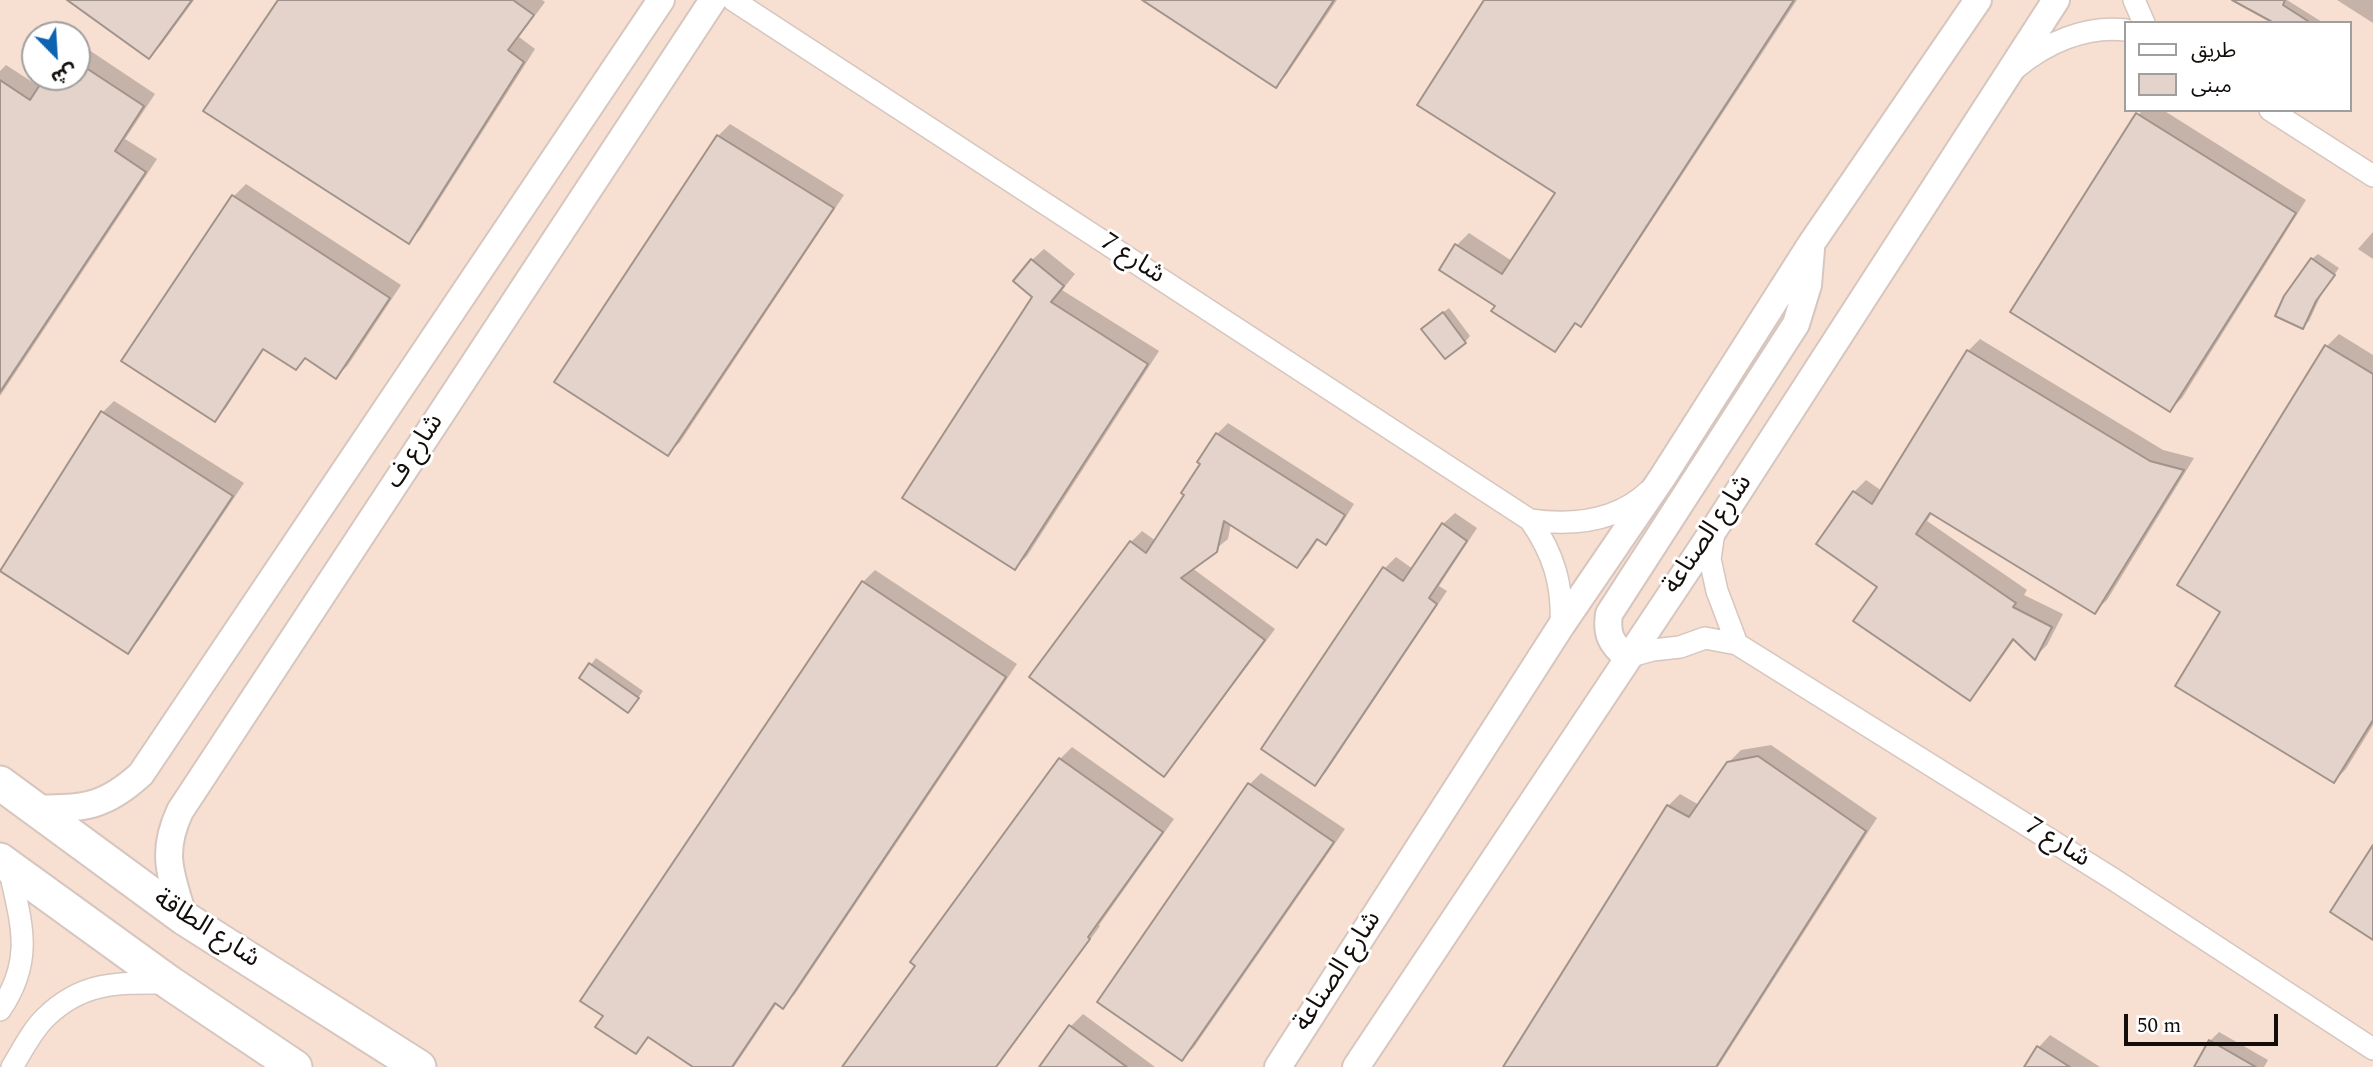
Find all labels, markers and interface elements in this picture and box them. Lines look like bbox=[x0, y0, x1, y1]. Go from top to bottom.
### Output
north arrow bbox=[21, 21, 91, 91]
legend bbox=[2124, 21, 2352, 112]
text: طريق bbox=[2191, 35, 2236, 67]
text: ش bbox=[46, 55, 82, 92]
text: مبنى bbox=[2191, 70, 2232, 102]
street label: شارع 7 bbox=[1094, 228, 1170, 292]
street label: شارع ف bbox=[380, 409, 452, 495]
street label: شارع الصناعة bbox=[1658, 469, 1760, 601]
street label: شارع 7 bbox=[2019, 812, 2095, 876]
street label: شارع الطاقة bbox=[147, 884, 265, 976]
street label: شارع الصناعة bbox=[1289, 906, 1389, 1038]
scale bar bbox=[2128, 1000, 2282, 1044]
text: 50 m bbox=[2137, 1010, 2181, 1042]

